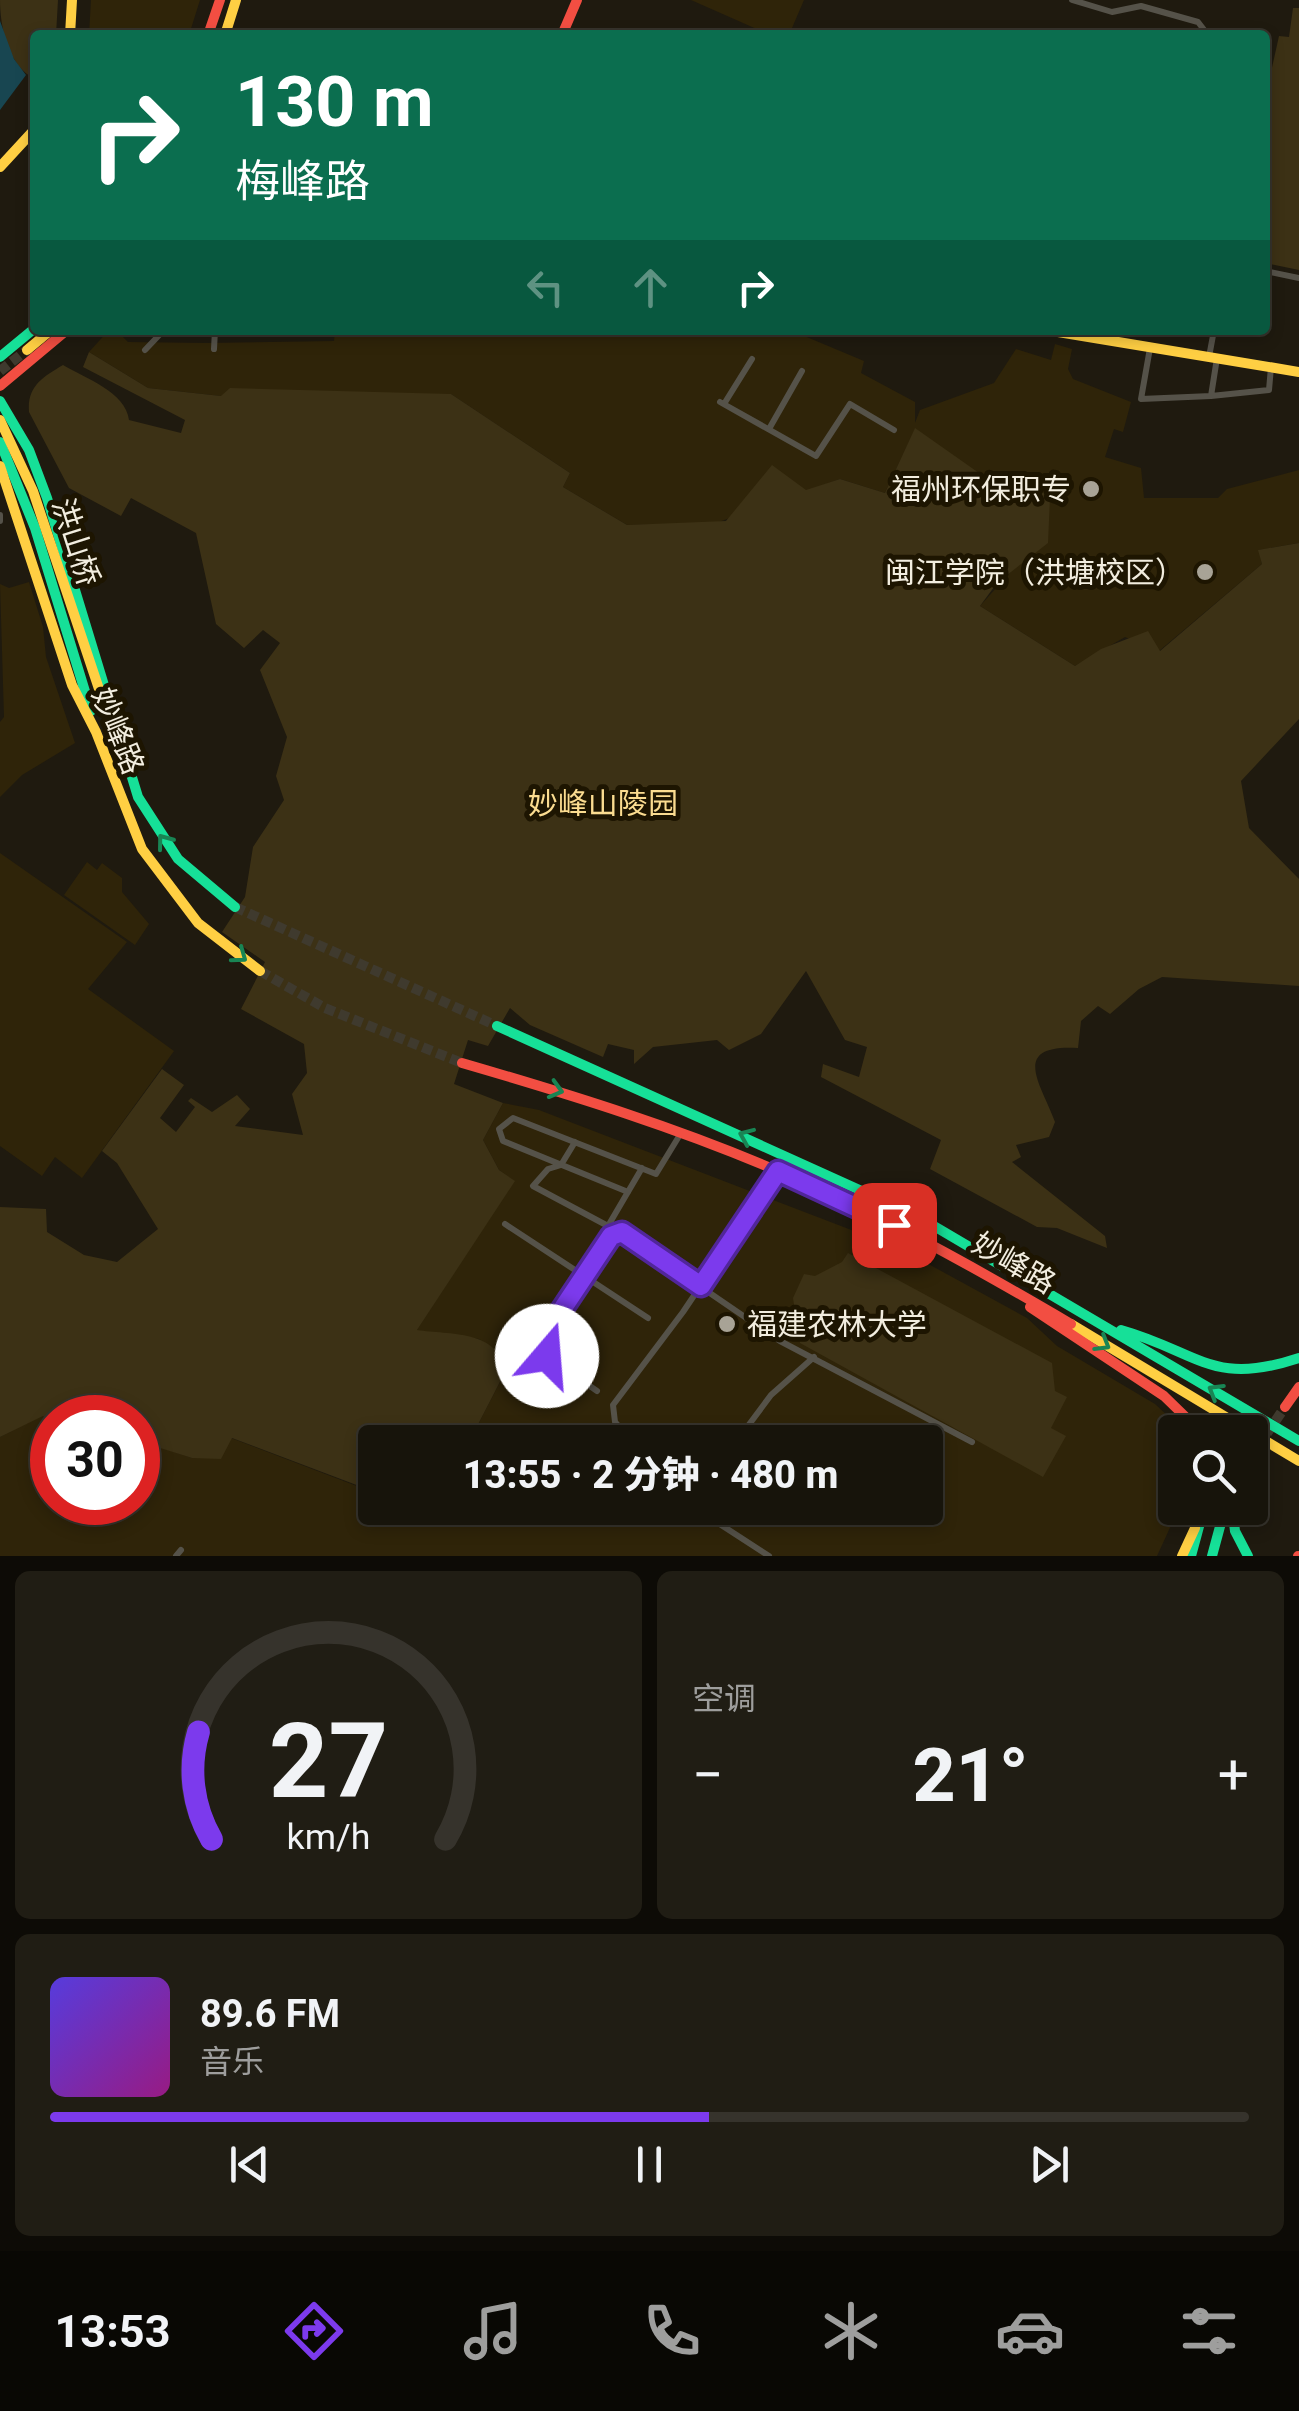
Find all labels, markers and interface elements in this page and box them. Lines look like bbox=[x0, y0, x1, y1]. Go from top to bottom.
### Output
text: 130 m bbox=[235, 61, 434, 143]
icon: right bbox=[70, 70, 200, 200]
text: 梅峰路 bbox=[235, 155, 370, 208]
icon: left bbox=[518, 260, 573, 315]
icon: ahead bbox=[623, 260, 678, 315]
icon: right bbox=[728, 260, 783, 315]
place label: 福州环保职专 bbox=[891, 472, 1071, 507]
marker: 福州环保职专 bbox=[1080, 478, 1102, 500]
street label: 洪山桥 bbox=[45, 494, 107, 590]
place label: 闽江学院（洪塘校区） bbox=[885, 555, 1185, 590]
marker: 闽江学院（洪塘校区） bbox=[1194, 561, 1216, 583]
street label: 妙峰路 bbox=[85, 683, 151, 779]
park label: 妙峰山陵园 bbox=[528, 786, 678, 821]
one-way arrow bbox=[158, 834, 175, 852]
one-way arrow bbox=[228, 944, 247, 962]
one-way arrow bbox=[547, 1078, 564, 1099]
one-way arrow bbox=[738, 1128, 756, 1148]
pin bbox=[852, 1183, 937, 1268]
icon: arrive bbox=[867, 1198, 922, 1253]
street label: 妙峰路 bbox=[966, 1225, 1062, 1301]
position arrow bbox=[495, 1304, 599, 1408]
place label: 福建农林大学 bbox=[747, 1307, 927, 1342]
marker: 福建农林大学 bbox=[716, 1313, 738, 1335]
one-way arrow bbox=[1092, 1332, 1110, 1351]
one-way arrow bbox=[1208, 1384, 1226, 1403]
speed limit sign: 30 bbox=[30, 1395, 160, 1525]
map controls bbox=[1158, 1415, 1268, 1525]
button: search bbox=[1158, 1415, 1268, 1525]
text: 13:55 · 2 分钟 · 480 m bbox=[463, 1453, 838, 1497]
text: 空调 bbox=[692, 1680, 756, 1718]
text: 27 bbox=[269, 1701, 388, 1822]
text: 21° bbox=[913, 1731, 1029, 1819]
text: − bbox=[692, 1743, 723, 1807]
text: + bbox=[1218, 1743, 1249, 1807]
text: km/h bbox=[287, 1816, 370, 1858]
text: 89.6 FM bbox=[200, 1992, 340, 2036]
text: 音乐 bbox=[200, 2043, 264, 2081]
icon: previous bbox=[222, 2137, 277, 2192]
icon: pause bbox=[622, 2137, 677, 2192]
icon: next bbox=[1022, 2137, 1077, 2192]
icon: directions bbox=[279, 2296, 349, 2366]
icon: music bbox=[458, 2296, 528, 2366]
icon: phone bbox=[637, 2296, 707, 2366]
icon: climate bbox=[816, 2296, 886, 2366]
icon: car bbox=[995, 2296, 1065, 2366]
icon: filters bbox=[1174, 2296, 1244, 2366]
text: 13:53 bbox=[55, 2305, 170, 2358]

